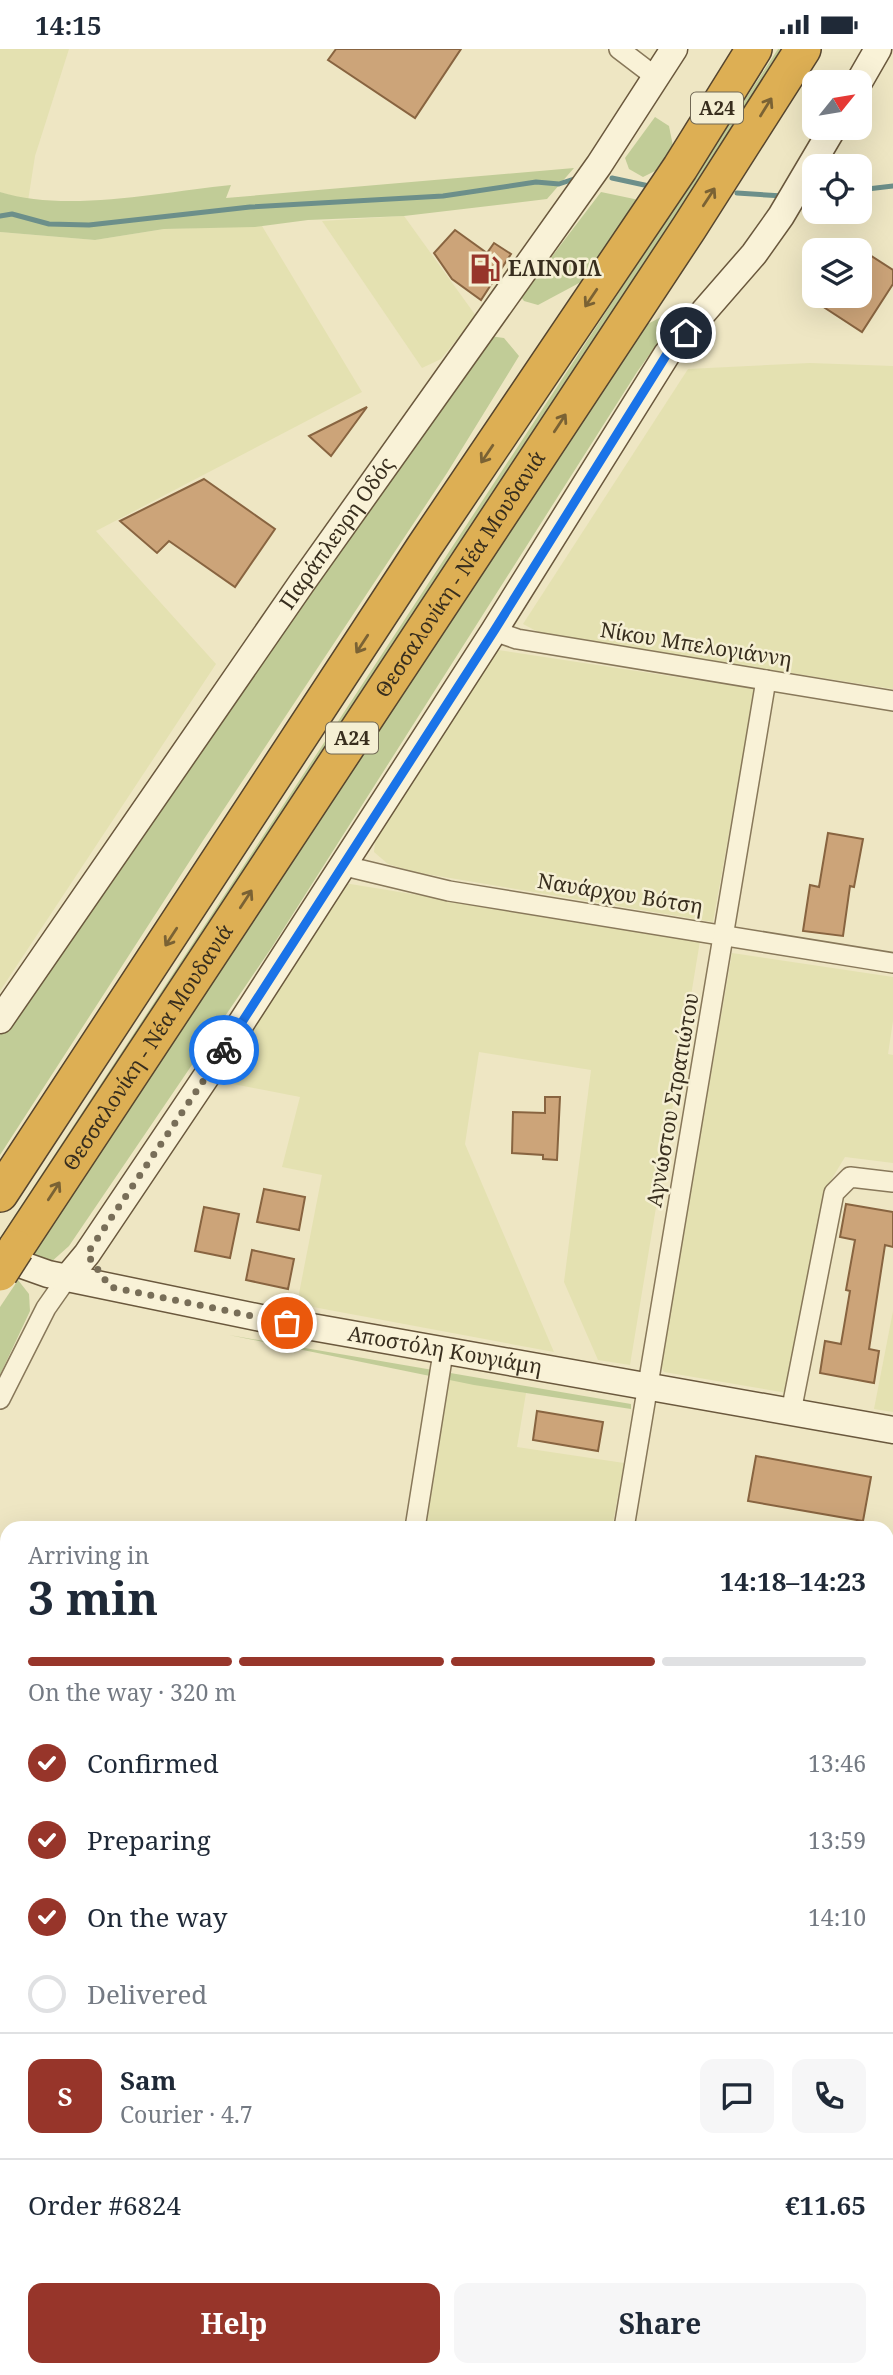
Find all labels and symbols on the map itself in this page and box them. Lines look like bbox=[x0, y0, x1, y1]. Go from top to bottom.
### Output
north arrow bbox=[802, 70, 872, 140]
road number: Α24 bbox=[691, 93, 743, 123]
one-way arrow bbox=[760, 98, 774, 118]
one-way arrow bbox=[703, 187, 717, 207]
fuel station icon: ΕΛΙΝΟΙΛ bbox=[468, 252, 502, 286]
place label: ΕΛΙΝΟΙΛ bbox=[508, 254, 602, 282]
one-way arrow bbox=[584, 288, 598, 308]
pin bbox=[656, 303, 716, 363]
one-way arrow bbox=[553, 414, 568, 433]
one-way arrow bbox=[480, 444, 494, 463]
street label: Θεσσαλονίκη - Νέα Μουδανιά bbox=[368, 445, 551, 703]
street label: Παράπλευρη Οδός bbox=[273, 451, 400, 615]
street label: Νίκου Μπελογιάννη bbox=[598, 615, 794, 673]
one-way arrow bbox=[354, 633, 368, 653]
road number: Α24 bbox=[326, 723, 378, 753]
street label: Ναυάρχου Βότση bbox=[535, 866, 705, 920]
one-way arrow bbox=[239, 890, 254, 909]
street label: Θεσσαλονίκη - Νέα Μουδανιά bbox=[56, 918, 239, 1176]
one-way arrow bbox=[163, 927, 178, 946]
street label: Αγνώστου Στρατιώτου bbox=[639, 990, 705, 1209]
courier bbox=[189, 1015, 259, 1085]
one-way arrow bbox=[46, 1182, 61, 1201]
pin bbox=[257, 1293, 317, 1353]
street label: Αποστόλη Κουγιάμη bbox=[346, 1319, 544, 1381]

